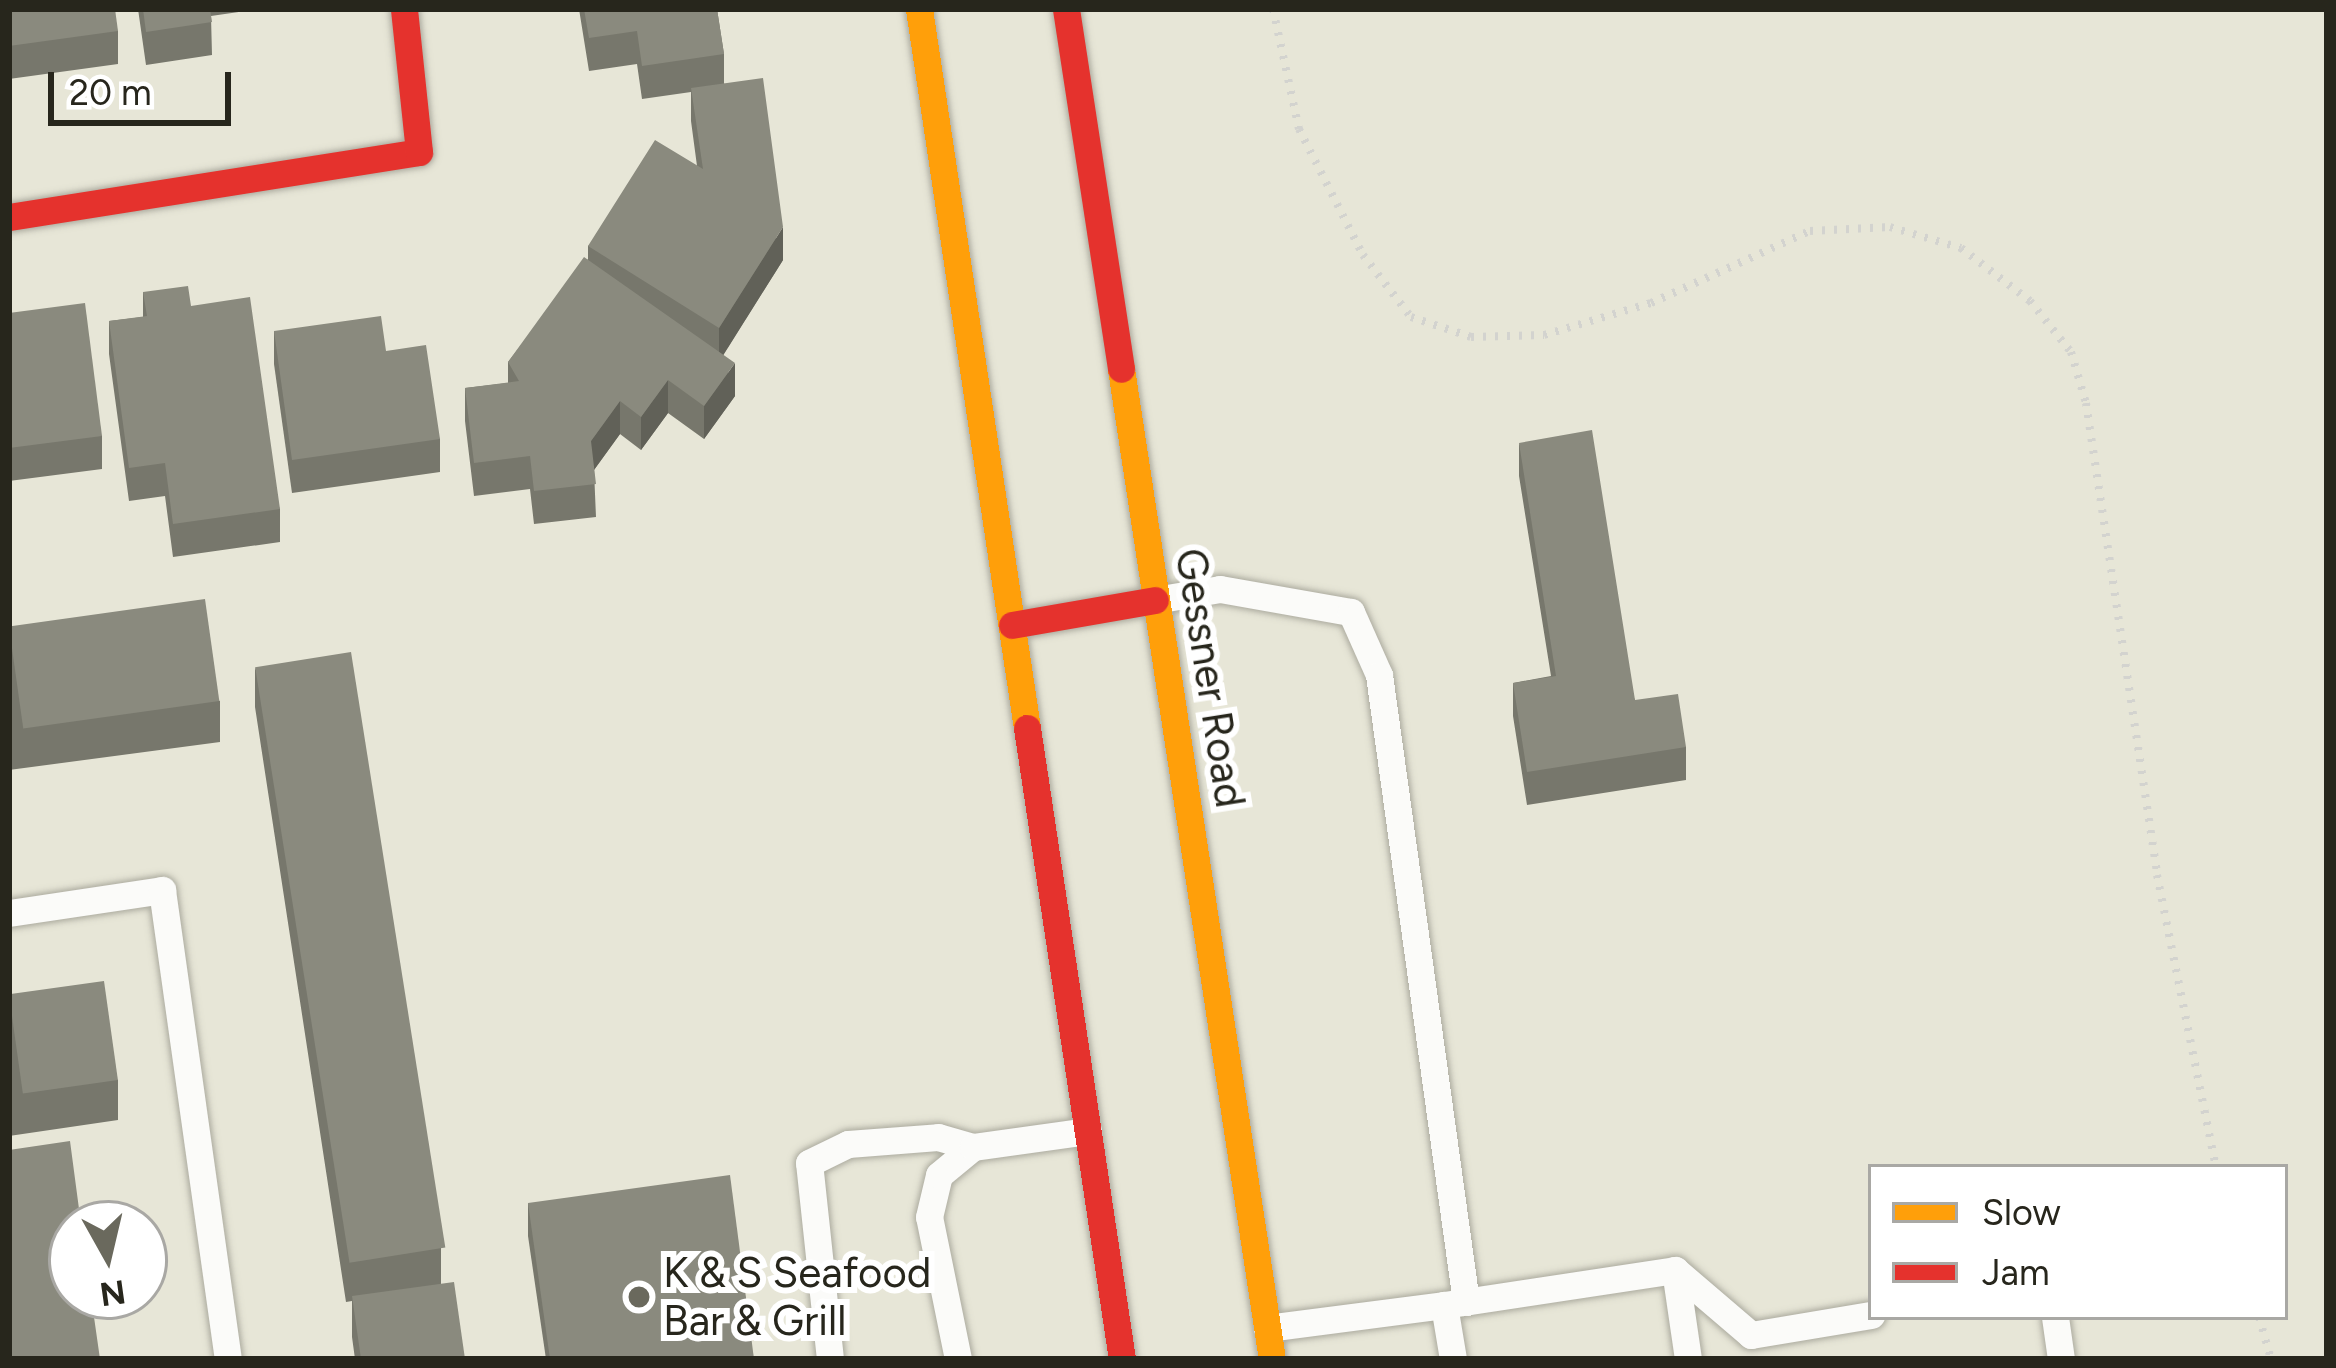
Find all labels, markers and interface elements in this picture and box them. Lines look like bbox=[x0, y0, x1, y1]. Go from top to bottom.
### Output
scale bar bbox=[54, 48, 237, 122]
text: 20 m bbox=[69, 71, 152, 114]
street label: Gessner Road bbox=[1165, 545, 1255, 811]
legend bbox=[1868, 1164, 2288, 1320]
text: Slow bbox=[1982, 1191, 2061, 1234]
north arrow bbox=[48, 1200, 168, 1320]
place label: K & S Seafood Bar & Grill bbox=[663, 1248, 931, 1346]
text: Jam bbox=[1982, 1251, 2050, 1294]
text: N bbox=[97, 1272, 128, 1314]
marker: K & S Seafood Bar & Grill bbox=[626, 1284, 652, 1310]

